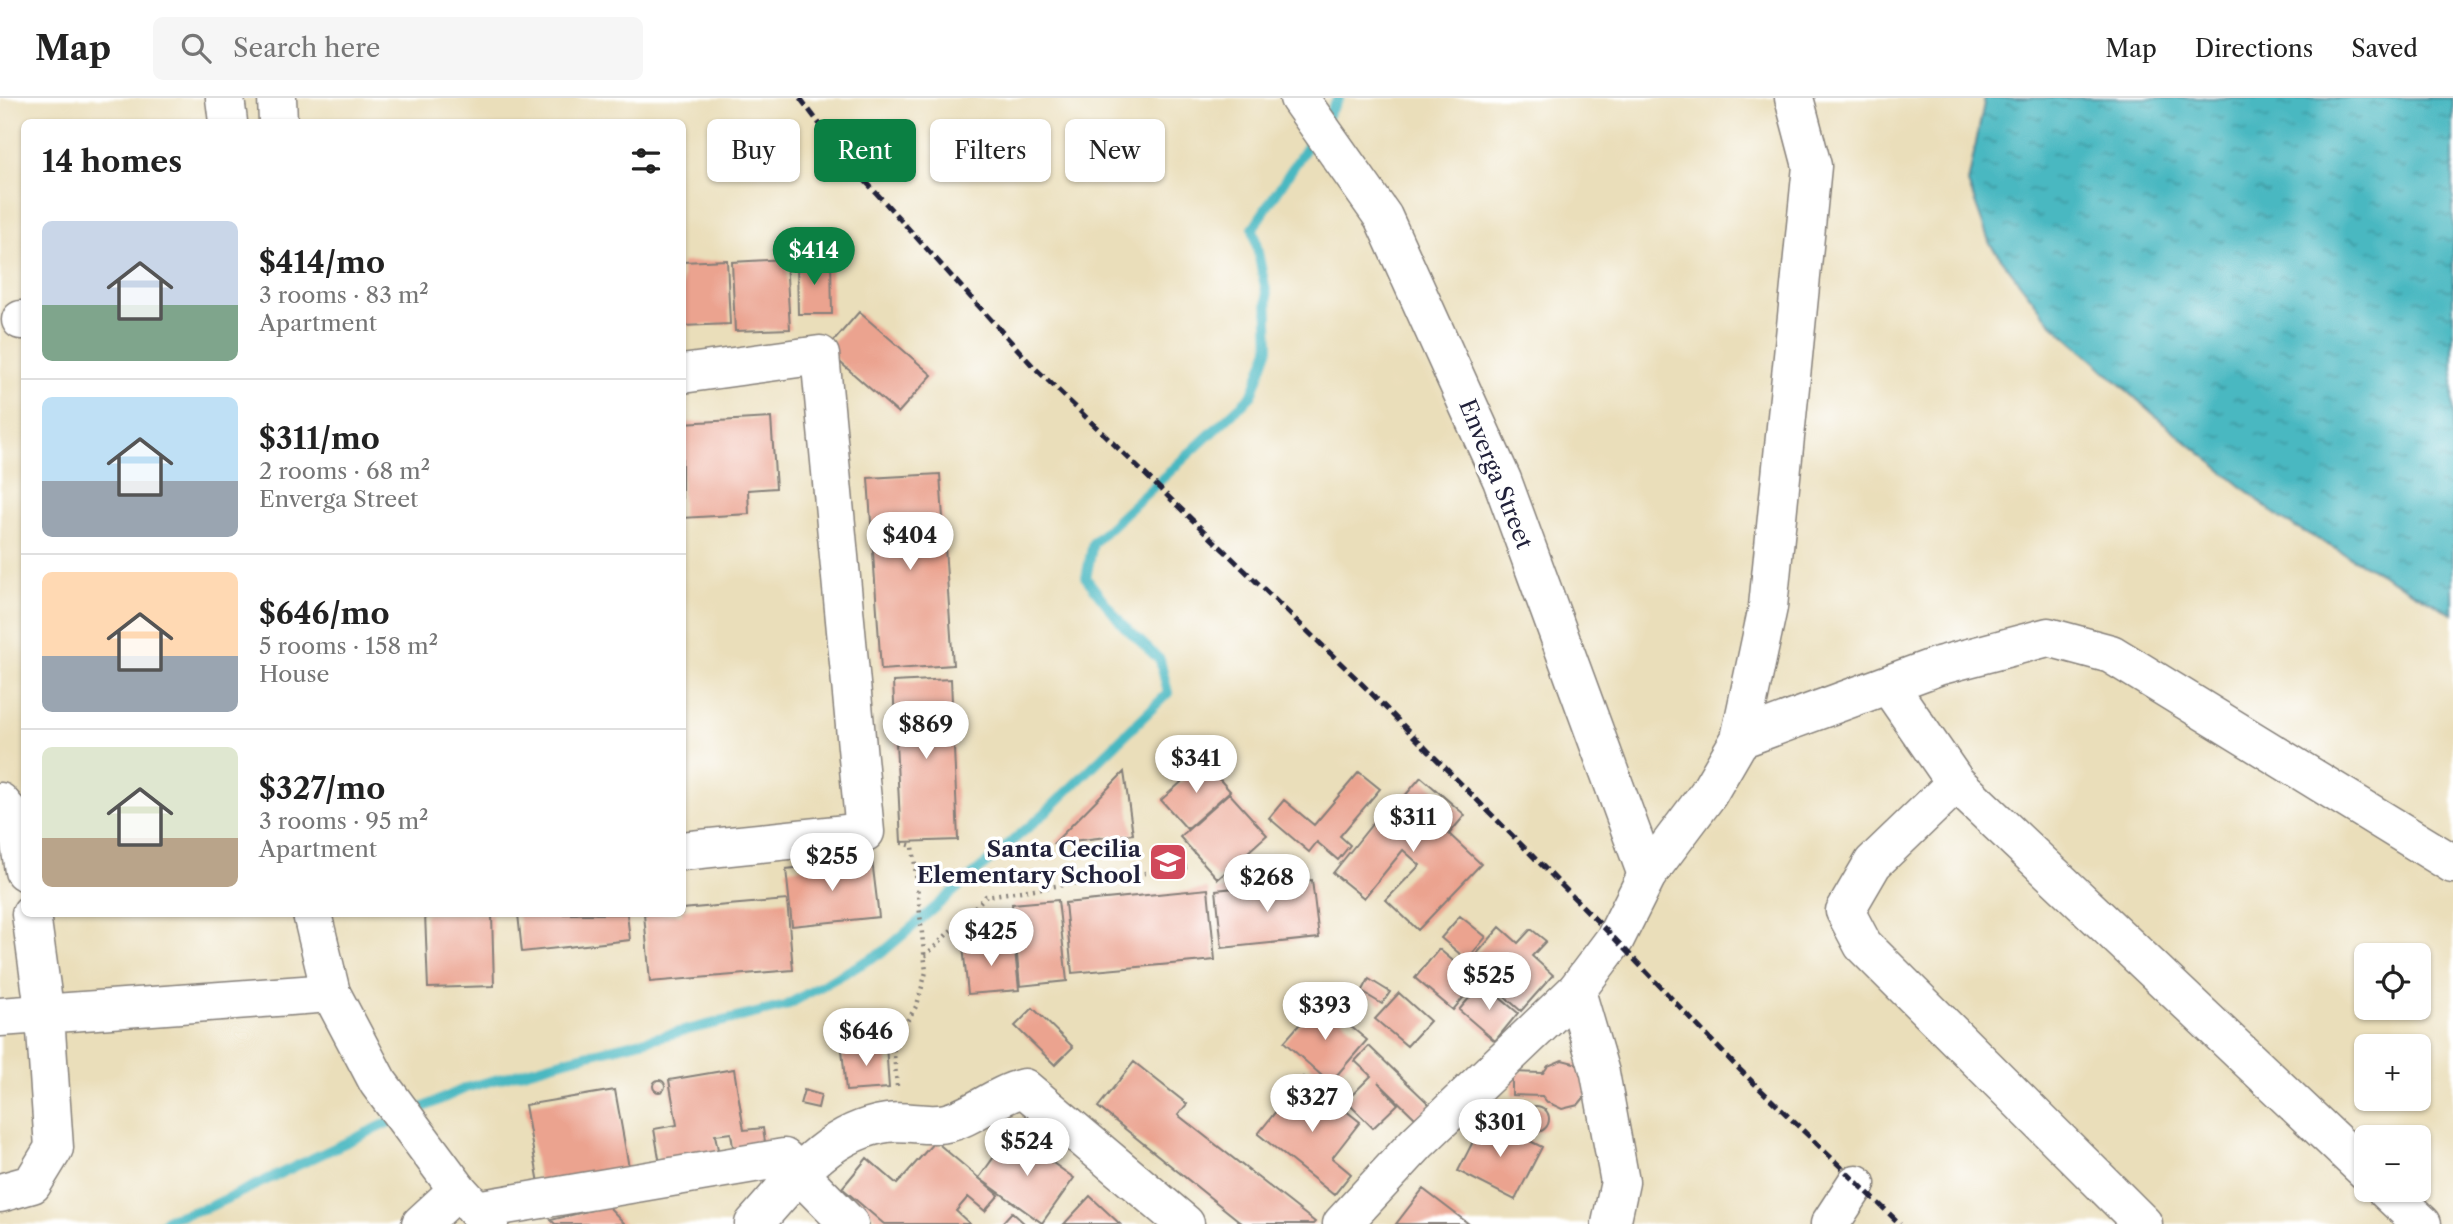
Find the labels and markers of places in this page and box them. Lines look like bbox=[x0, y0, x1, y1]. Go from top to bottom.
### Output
pin: $414 bbox=[773, 228, 855, 287]
pin: $404 bbox=[869, 512, 951, 572]
pin: $869 bbox=[885, 702, 967, 761]
pin: $341 bbox=[1155, 736, 1237, 795]
pin: $311 bbox=[1372, 794, 1454, 854]
pin: $255 bbox=[791, 834, 873, 893]
place label: Santa Cecilia Elementary School bbox=[917, 835, 1142, 889]
school or university icon: Santa Cecilia Elementary School bbox=[1147, 841, 1189, 883]
pin: $268 bbox=[1226, 854, 1308, 914]
pin: $425 bbox=[950, 908, 1032, 968]
pin: $525 bbox=[1448, 953, 1530, 1012]
pin: $393 bbox=[1284, 982, 1366, 1042]
pin: $646 bbox=[825, 1009, 907, 1068]
pin: $327 bbox=[1271, 1074, 1353, 1134]
pin: $301 bbox=[1459, 1100, 1541, 1159]
pin: $524 bbox=[986, 1118, 1068, 1178]

